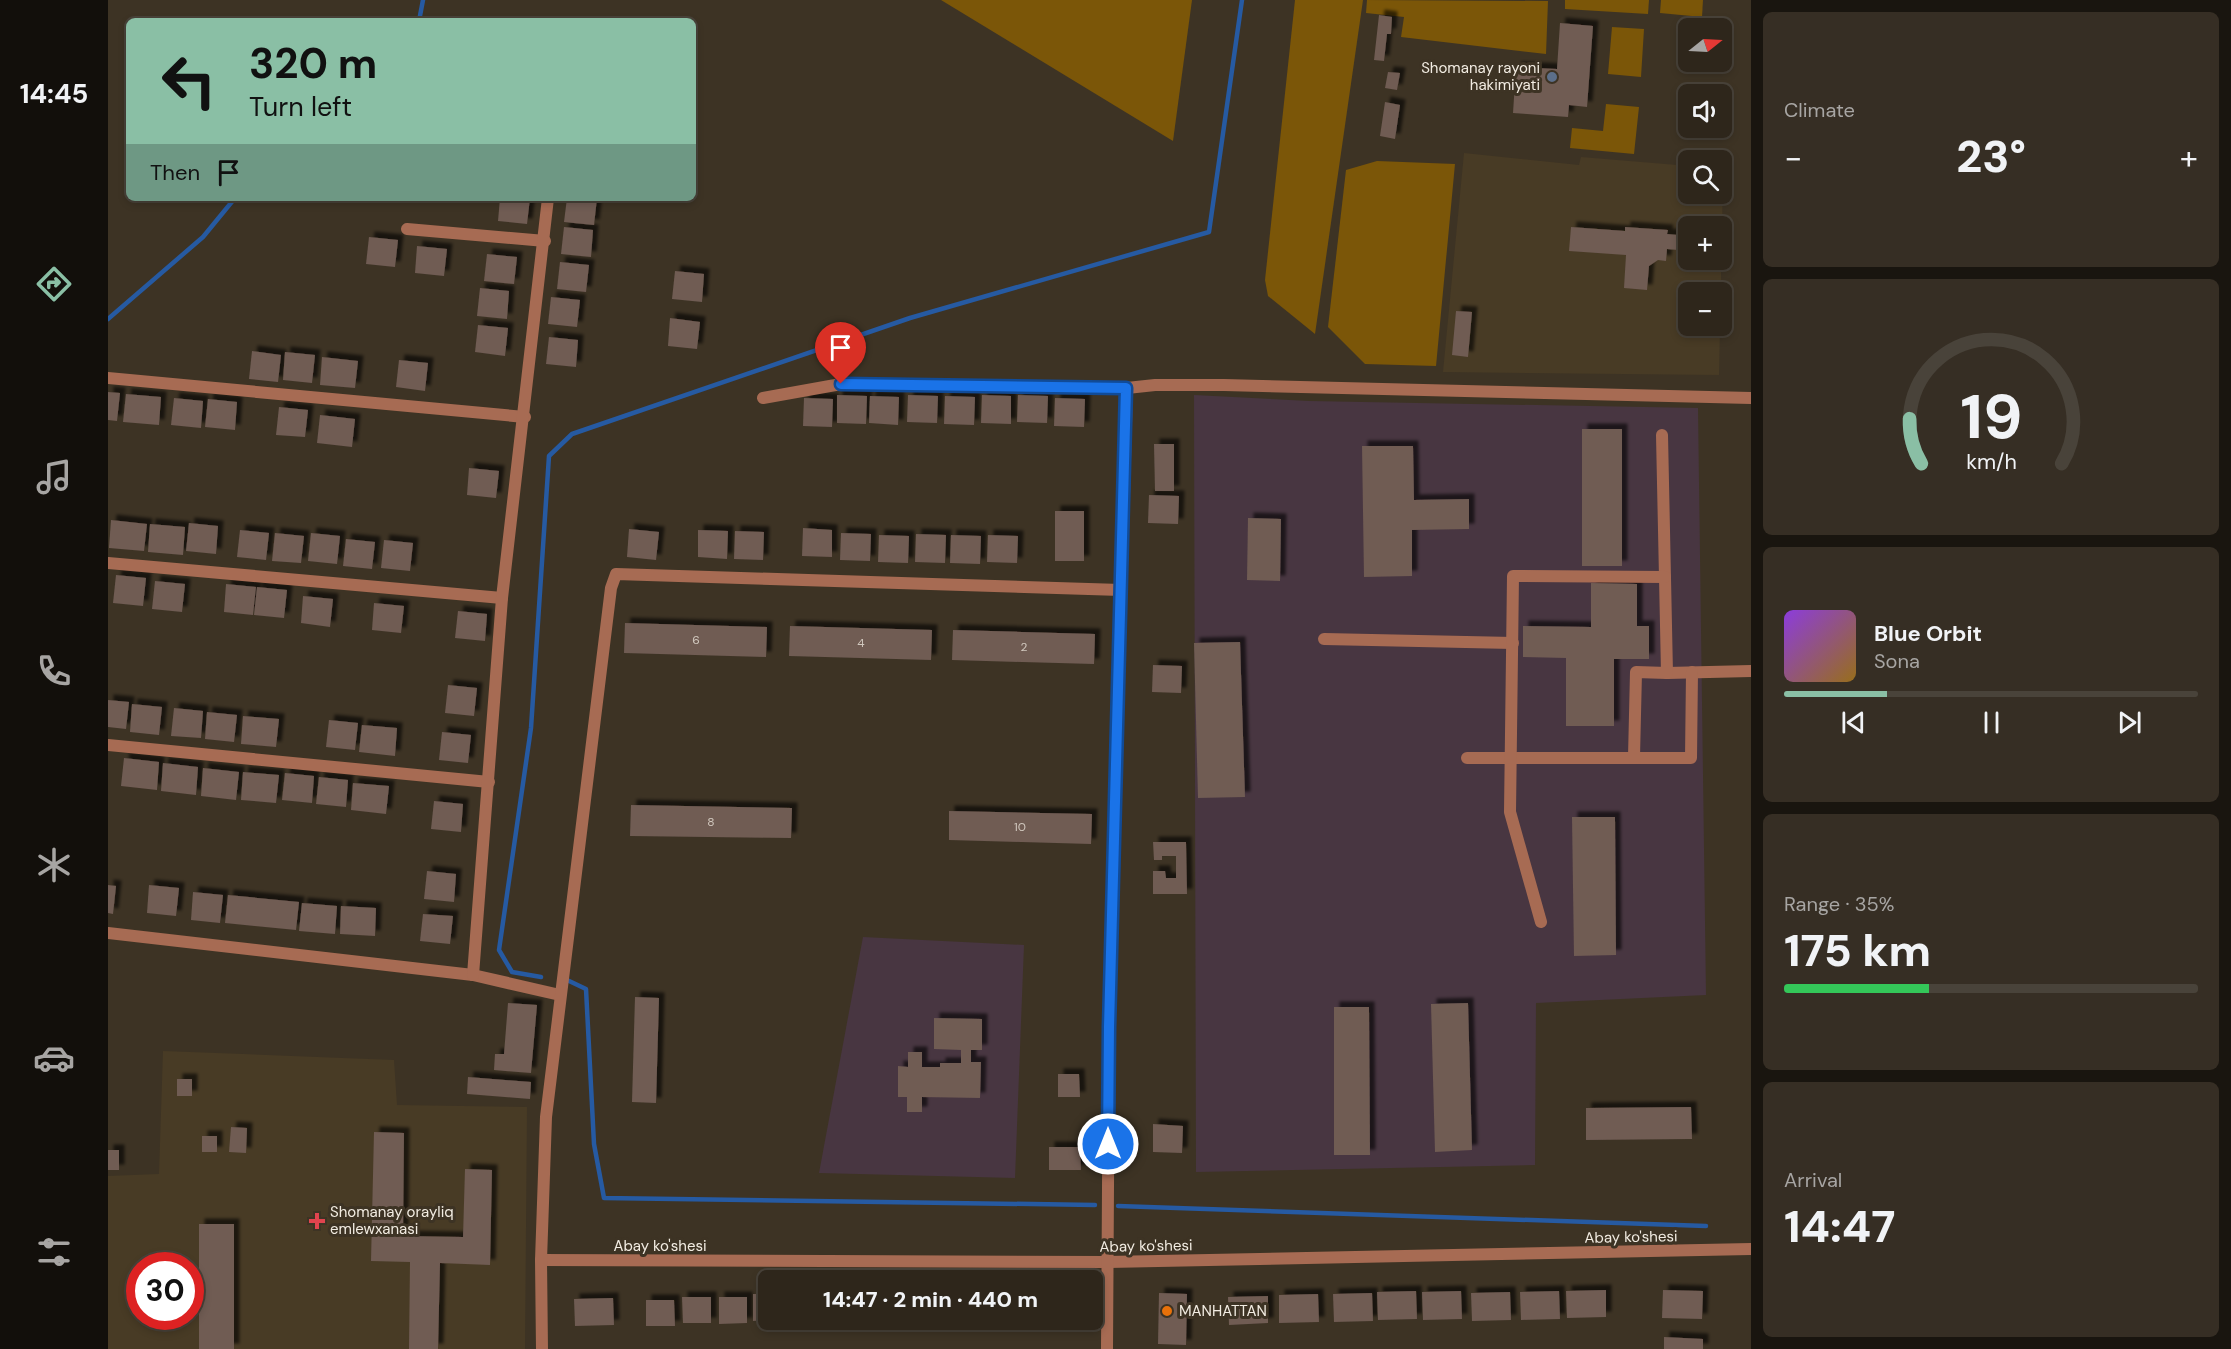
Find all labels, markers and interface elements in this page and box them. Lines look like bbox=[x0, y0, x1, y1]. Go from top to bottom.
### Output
north arrow bbox=[1678, 18, 1732, 72]
map controls bbox=[1678, 18, 1732, 336]
text: 320 m bbox=[249, 36, 377, 91]
icon: left bbox=[150, 42, 228, 120]
place label: Shomanay rayoni hakimiyati bbox=[1421, 58, 1540, 95]
marker: Shomanay rayoni hakimiyati bbox=[1545, 70, 1559, 84]
text: 14:45 bbox=[20, 76, 88, 111]
button: sound bbox=[1678, 84, 1732, 138]
text: Turn left bbox=[249, 89, 352, 124]
text: Climate bbox=[1784, 97, 1855, 123]
text: 23° bbox=[1956, 127, 2026, 186]
text: − bbox=[1784, 136, 1802, 179]
text: + bbox=[2180, 136, 2198, 179]
button: search bbox=[1678, 150, 1732, 204]
icon: arrive bbox=[212, 156, 245, 189]
text: Then bbox=[150, 158, 200, 187]
button: + bbox=[1678, 216, 1732, 270]
icon: directions bbox=[33, 263, 75, 305]
button: − bbox=[1678, 282, 1732, 336]
pin bbox=[815, 322, 866, 384]
icon: arrive bbox=[824, 331, 857, 364]
text: 19 bbox=[1960, 376, 2022, 457]
text: km/h bbox=[1966, 449, 2016, 477]
icon: music bbox=[33, 456, 75, 498]
text: Blue Orbit bbox=[1874, 619, 1982, 648]
house number: 6 bbox=[692, 632, 700, 648]
house number: 4 bbox=[857, 635, 865, 651]
house number: 2 bbox=[1021, 639, 1028, 655]
text: Sona bbox=[1874, 648, 1920, 674]
icon: phone bbox=[33, 650, 75, 692]
icon: previous bbox=[1837, 706, 1870, 739]
icon: pause bbox=[1975, 706, 2008, 739]
icon: next bbox=[2113, 706, 2146, 739]
house number: 8 bbox=[707, 814, 715, 830]
house number: 10 bbox=[1014, 819, 1026, 835]
icon: climate bbox=[33, 844, 75, 886]
text: Range · 35% bbox=[1784, 891, 1894, 917]
text: 175 km bbox=[1784, 921, 1931, 980]
icon: car bbox=[33, 1037, 75, 1079]
position arrow bbox=[1076, 1112, 1140, 1176]
text: Arrival bbox=[1784, 1167, 1842, 1193]
text: 14:47 bbox=[1784, 1197, 1895, 1256]
place label: Shomanay orayliq emlewxanasi bbox=[330, 1202, 454, 1239]
marker: Shomanay orayliq emlewxanasi bbox=[308, 1212, 326, 1230]
street label: Abay ko'shesi bbox=[1584, 1226, 1678, 1248]
icon: filters bbox=[33, 1231, 75, 1273]
street label: Abay ko'shesi bbox=[1099, 1235, 1193, 1257]
street label: Abay ko'shesi bbox=[613, 1236, 707, 1256]
speed limit sign: 30 bbox=[126, 1252, 204, 1330]
text: 14:47 · 2 min · 440 m bbox=[823, 1285, 1038, 1314]
place label: MANHATTAN bbox=[1179, 1301, 1267, 1321]
marker: MANHATTAN bbox=[1160, 1304, 1174, 1318]

